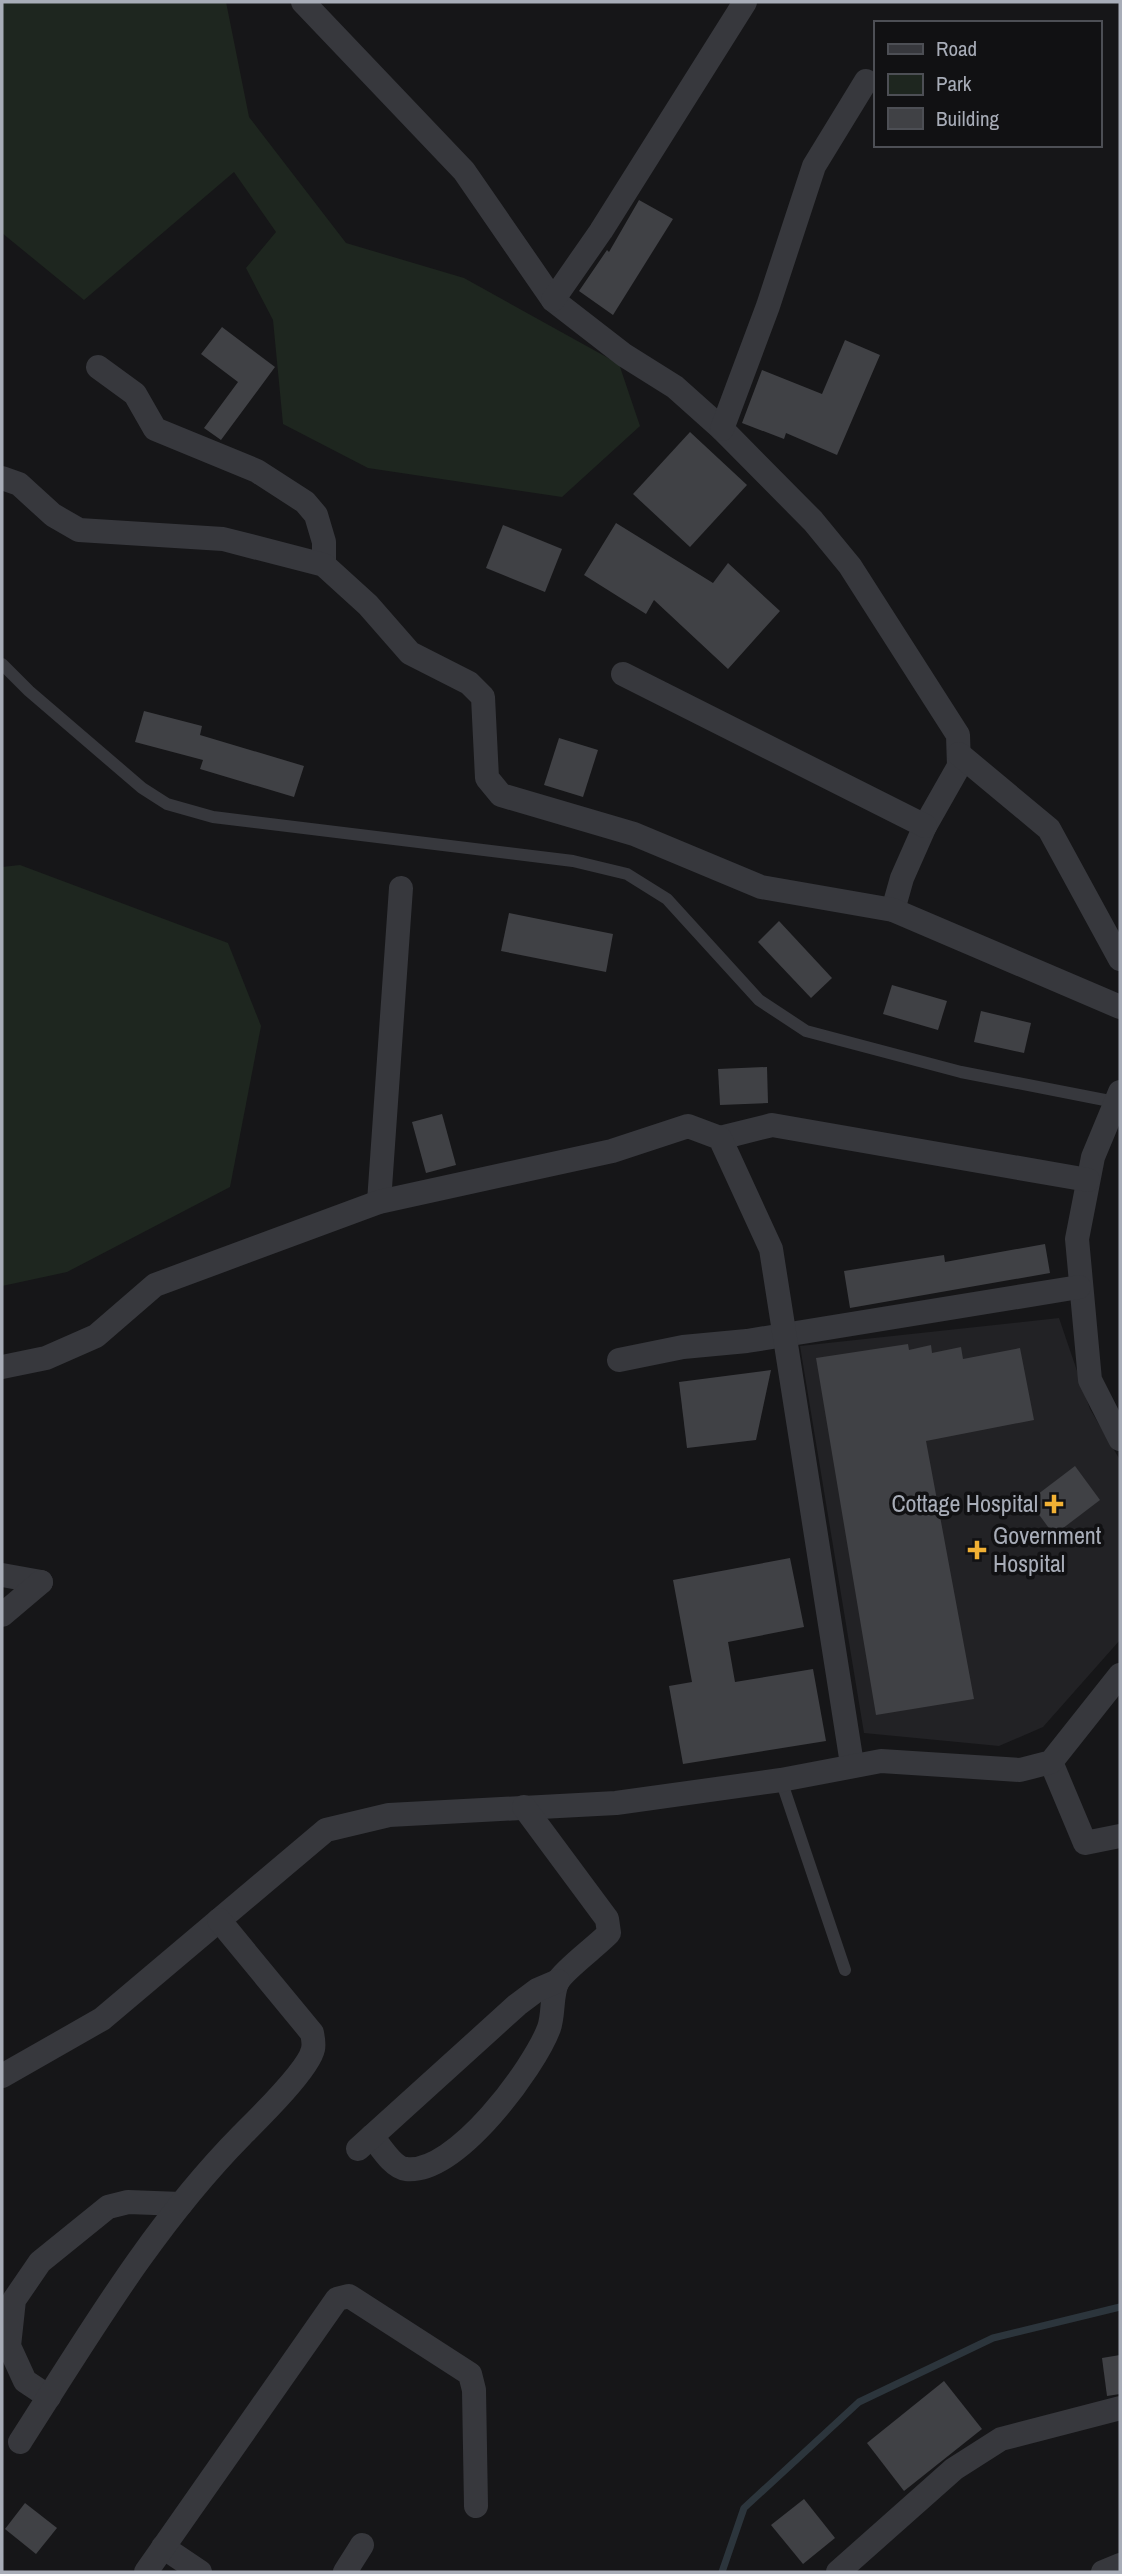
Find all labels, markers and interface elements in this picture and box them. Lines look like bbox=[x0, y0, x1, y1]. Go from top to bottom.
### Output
legend bbox=[874, 21, 1101, 147]
text: Road bbox=[936, 34, 977, 63]
text: Park bbox=[936, 69, 972, 98]
text: Building bbox=[936, 104, 1000, 133]
place label: Cottage Hospital bbox=[891, 1487, 1038, 1519]
marker: Cottage Hospital bbox=[1044, 1494, 1064, 1514]
place label: Government Hospital bbox=[993, 1519, 1102, 1579]
marker: Government Hospital bbox=[967, 1540, 987, 1560]

